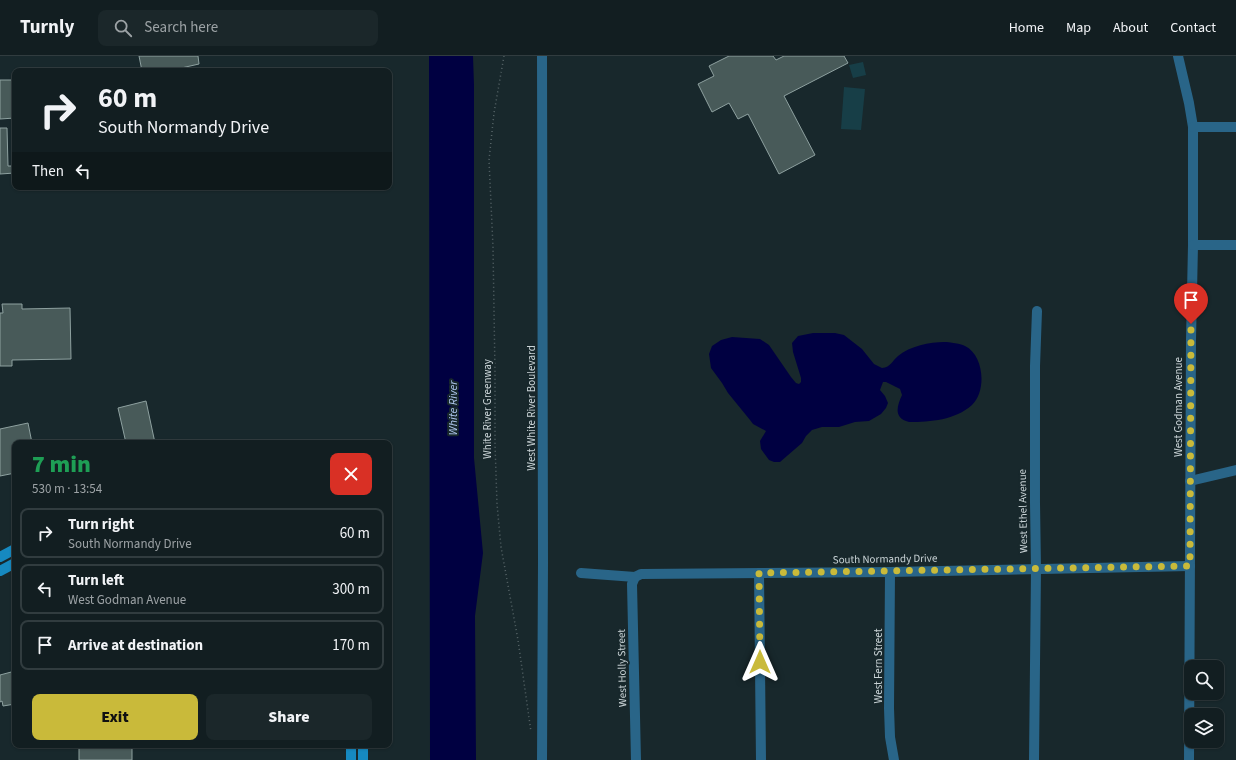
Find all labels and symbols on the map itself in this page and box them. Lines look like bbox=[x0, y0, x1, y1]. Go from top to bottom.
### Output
pin bbox=[1174, 283, 1208, 324]
street label: West White River Boulevard bbox=[524, 345, 539, 471]
street label: West Godman Avenue bbox=[1171, 356, 1186, 457]
street label: White River Greenway bbox=[480, 359, 495, 459]
water label: White River bbox=[445, 380, 462, 435]
street label: West Ethel Avenue bbox=[1015, 468, 1031, 553]
street label: South Normandy Drive bbox=[833, 551, 938, 567]
street label: West Fern Street bbox=[871, 628, 886, 703]
street label: West Holly Street bbox=[614, 629, 630, 707]
position arrow bbox=[739, 641, 781, 683]

